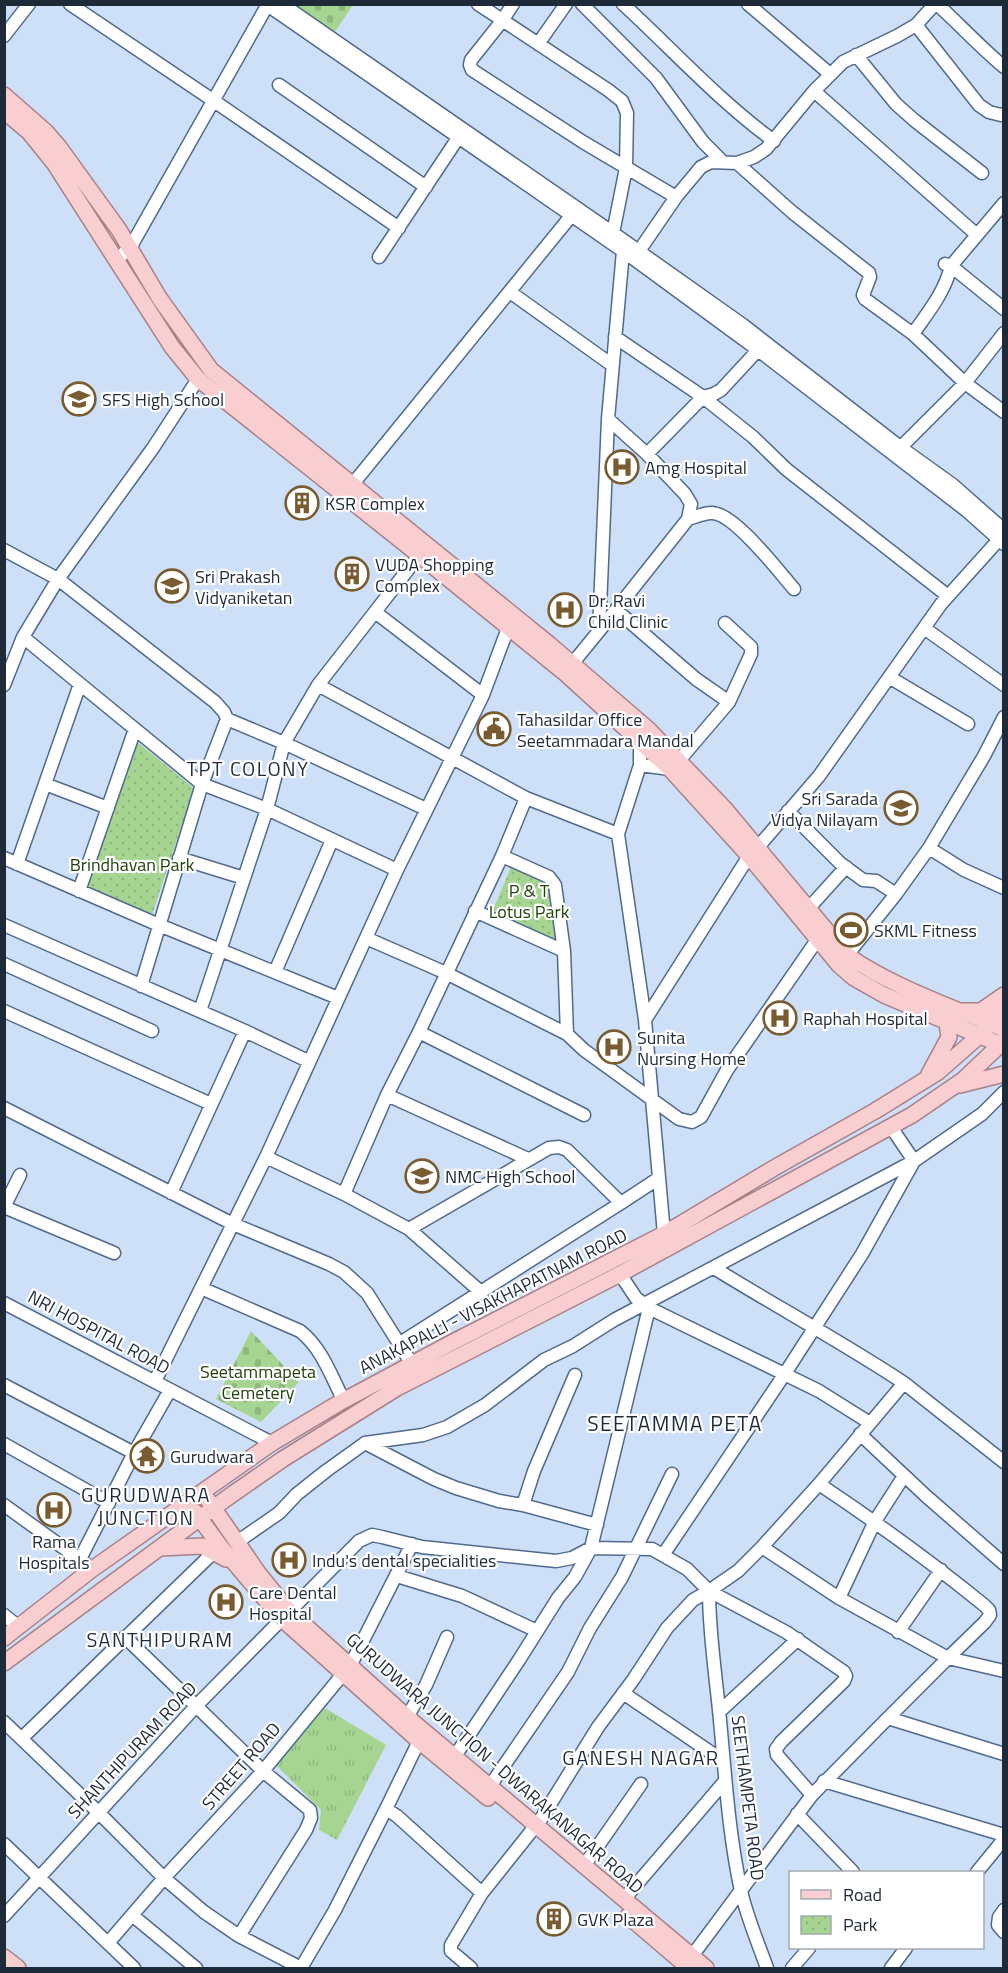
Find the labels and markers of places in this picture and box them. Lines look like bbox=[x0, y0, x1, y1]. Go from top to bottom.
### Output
school or university icon: SFS High School bbox=[61, 381, 97, 417]
place label: SFS High School bbox=[102, 386, 224, 413]
hospital icon: Amg Hospital bbox=[604, 449, 640, 485]
place label: Amg Hospital bbox=[645, 454, 747, 481]
building icon: KSR Complex bbox=[284, 485, 320, 521]
place label: KSR Complex bbox=[325, 490, 425, 517]
place label: VUDA Shopping Complex bbox=[375, 551, 494, 599]
building icon: VUDA Shopping Complex bbox=[334, 556, 370, 592]
place label: Sri Prakash Vidyaniketan bbox=[195, 563, 293, 611]
school or university icon: Sri Prakash Vidyaniketan bbox=[154, 568, 190, 604]
place label: Dr. Ravi Child Clinic bbox=[588, 587, 669, 635]
hospital icon: Dr. Ravi Child Clinic bbox=[547, 592, 583, 628]
place label: Tahasildar Office Seetammadara Mandal bbox=[517, 706, 694, 754]
public building icon: Tahasildar Office Seetammadara Mandal bbox=[476, 711, 512, 747]
place label: Sri Sarada Vidya Nilayam bbox=[771, 785, 878, 833]
school or university icon: Sri Sarada Vidya Nilayam bbox=[883, 790, 919, 826]
sports icon: SKML Fitness bbox=[833, 912, 869, 948]
place label: SKML Fitness bbox=[874, 917, 977, 944]
hospital icon: Raphah Hospital bbox=[762, 1000, 798, 1036]
place label: Raphah Hospital bbox=[803, 1005, 928, 1032]
place label: Sunita Nursing Home bbox=[637, 1024, 746, 1072]
hospital icon: Sunita Nursing Home bbox=[596, 1029, 632, 1065]
school or university icon: NMC High School bbox=[404, 1158, 440, 1194]
place label: NMC High School bbox=[445, 1163, 575, 1190]
temple icon: Gurudwara bbox=[129, 1438, 165, 1474]
place label: Gurudwara bbox=[170, 1443, 254, 1470]
hospital icon: Rama Hospitals bbox=[36, 1492, 72, 1528]
place label: Rama Hospitals bbox=[18, 1528, 90, 1576]
hospital icon: Indu's dental specialities bbox=[271, 1542, 307, 1578]
place label: Indu's dental specialities bbox=[312, 1547, 496, 1574]
place label: Care Dental Hospital bbox=[249, 1579, 337, 1627]
hospital icon: Care Dental Hospital bbox=[208, 1584, 244, 1620]
building icon: GVK Plaza bbox=[536, 1901, 572, 1937]
place label: GVK Plaza bbox=[577, 1906, 654, 1933]

